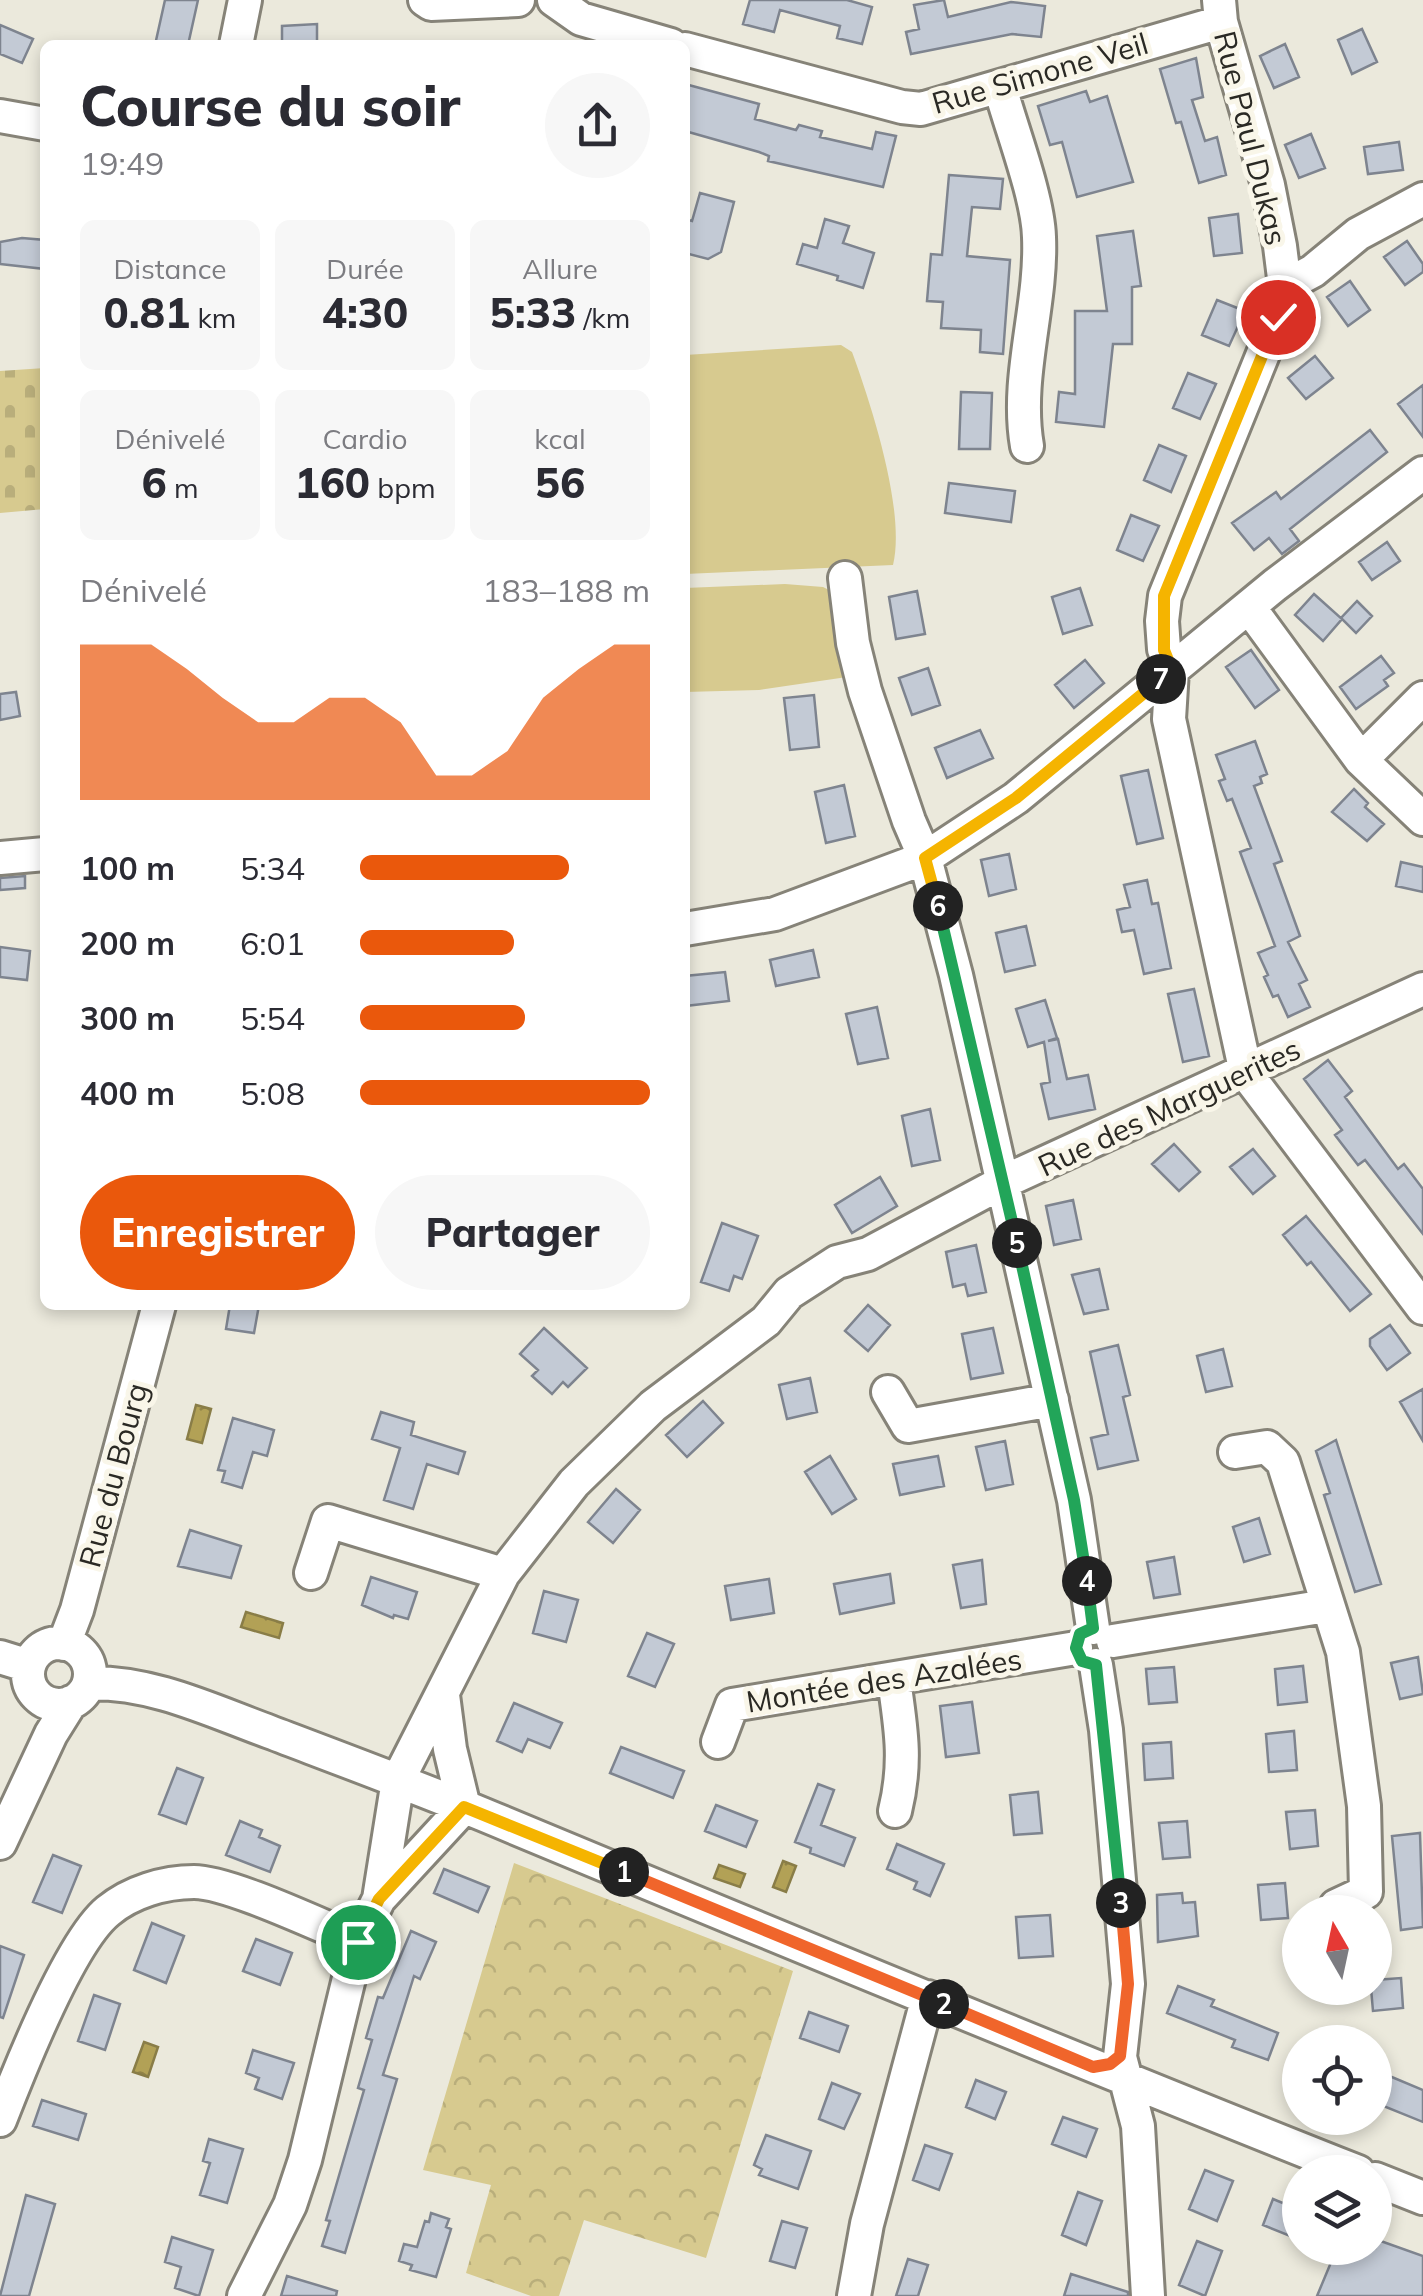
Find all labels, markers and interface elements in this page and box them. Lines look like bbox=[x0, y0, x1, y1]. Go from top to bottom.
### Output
street label: Rue Simone Veil bbox=[928, 24, 1152, 122]
street label: Rue Paul Dukas bbox=[1206, 27, 1296, 249]
text: Course du soir bbox=[80, 71, 460, 140]
button: share bbox=[545, 73, 650, 178]
text: 19:49 bbox=[80, 143, 164, 183]
text: Distance bbox=[113, 251, 227, 286]
text: Durée bbox=[326, 251, 404, 286]
text: Allure bbox=[522, 251, 598, 286]
pin bbox=[1236, 275, 1321, 360]
text: 0.81 bbox=[104, 286, 190, 339]
text: 4:30 bbox=[322, 286, 408, 339]
text: 5:33 bbox=[490, 286, 576, 339]
icon: check bbox=[1251, 290, 1306, 345]
text: km bbox=[190, 300, 236, 335]
text: /km bbox=[576, 300, 630, 335]
text: Dénivelé bbox=[114, 421, 226, 456]
text: Cardio bbox=[323, 421, 407, 456]
text: kcal bbox=[534, 421, 586, 456]
text: 6 bbox=[141, 456, 167, 509]
text: 160 bbox=[294, 456, 370, 509]
text: 56 bbox=[535, 456, 585, 509]
text: m bbox=[167, 470, 199, 505]
text: bpm bbox=[370, 470, 436, 505]
text: Dénivelé bbox=[80, 570, 207, 610]
text: 183–188 m bbox=[482, 570, 650, 610]
pin: 7 bbox=[1136, 654, 1186, 704]
text: 7 bbox=[1153, 661, 1169, 696]
text: 100 m bbox=[80, 848, 175, 888]
text: 5:34 bbox=[240, 848, 305, 888]
pin: 6 bbox=[913, 881, 963, 931]
text: 6 bbox=[930, 888, 946, 923]
text: 200 m bbox=[80, 923, 175, 963]
text: 6:01 bbox=[240, 923, 305, 963]
text: 300 m bbox=[80, 998, 175, 1038]
text: 5:54 bbox=[240, 998, 305, 1038]
street label: Rue des Marguerites bbox=[1032, 1030, 1306, 1184]
text: 400 m bbox=[80, 1073, 175, 1113]
text: 5:08 bbox=[240, 1073, 305, 1113]
button: Enregistrer bbox=[80, 1175, 355, 1290]
button: Partager bbox=[375, 1175, 650, 1290]
pin: 5 bbox=[992, 1218, 1042, 1268]
text: 5 bbox=[1009, 1225, 1025, 1260]
street label: Rue du Bourg bbox=[70, 1379, 156, 1571]
pin: 4 bbox=[1062, 1556, 1112, 1606]
text: 4 bbox=[1079, 1563, 1095, 1598]
street label: Montée des Azalées bbox=[744, 1639, 1024, 1721]
pin: 1 bbox=[599, 1847, 649, 1897]
text: 1 bbox=[616, 1854, 632, 1889]
pin: 3 bbox=[1096, 1878, 1146, 1928]
text: 3 bbox=[1113, 1885, 1129, 1920]
north arrow bbox=[1282, 1895, 1392, 2005]
map controls bbox=[1282, 1895, 1392, 2265]
pin bbox=[316, 1900, 401, 1985]
icon: arrive bbox=[331, 1915, 386, 1970]
pin: 2 bbox=[919, 1979, 969, 2029]
text: 2 bbox=[936, 1986, 952, 2021]
button: locate bbox=[1282, 2025, 1392, 2135]
button: layers bbox=[1282, 2155, 1392, 2265]

